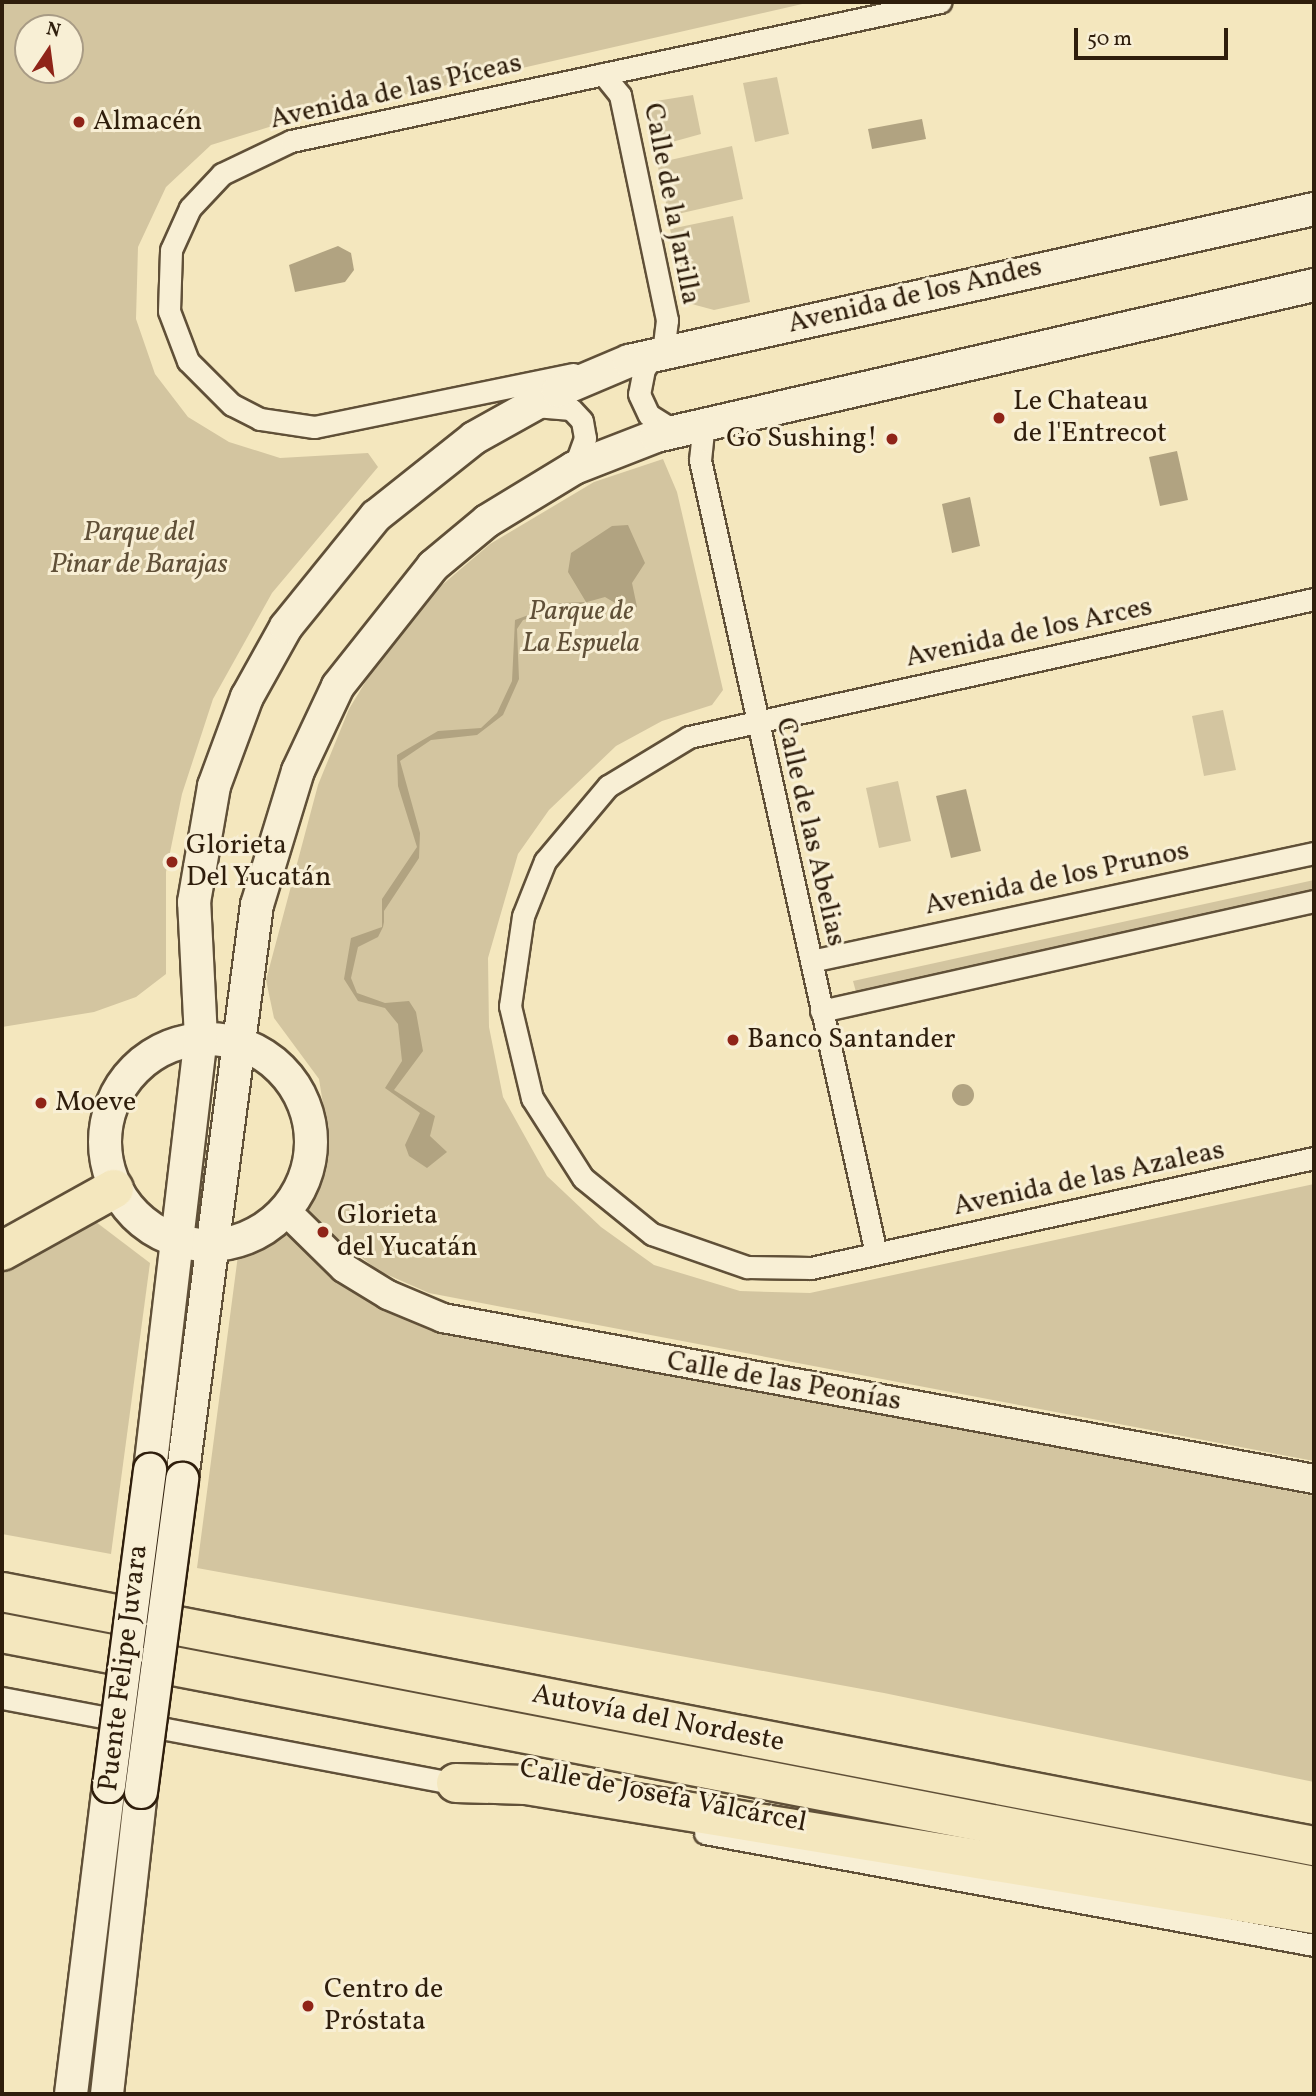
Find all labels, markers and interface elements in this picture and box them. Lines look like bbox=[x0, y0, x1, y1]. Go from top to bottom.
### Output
north arrow bbox=[14, 14, 84, 84]
scale bar bbox=[1078, 14, 1232, 58]
text: N bbox=[44, 16, 63, 45]
text: 50 m bbox=[1087, 25, 1132, 54]
street label: Avenida de las Píceas bbox=[267, 47, 525, 137]
street label: Calle de la Jarilla bbox=[635, 100, 707, 308]
place label: Almacén bbox=[93, 105, 202, 139]
marker: Almacén bbox=[71, 114, 87, 130]
street label: Avenida de los Andes bbox=[785, 250, 1045, 342]
place label: Le Chateau de l'Entrecot bbox=[1013, 385, 1167, 451]
marker: Le Chateau de l'Entrecot bbox=[991, 410, 1007, 426]
place label: Go Sushing! bbox=[726, 422, 878, 456]
marker: Go Sushing! bbox=[884, 431, 900, 447]
park label: Parque del Pinar de Barajas bbox=[50, 516, 228, 582]
street label: Avenida de los Arces bbox=[903, 590, 1155, 676]
park label: Parque de La Espuela bbox=[522, 595, 640, 661]
street label: Calle de las Abelias bbox=[767, 714, 853, 950]
place label: Glorieta Del Yucatán bbox=[186, 829, 332, 895]
street label: Avenida de los Prunos bbox=[922, 835, 1192, 923]
marker: Glorieta Del Yucatán bbox=[164, 854, 180, 870]
place label: Banco Santander bbox=[747, 1023, 956, 1057]
marker: Banco Santander bbox=[725, 1032, 741, 1048]
place label: Moeve bbox=[55, 1086, 136, 1120]
marker: Moeve bbox=[33, 1095, 49, 1111]
street label: Avenida de las Azaleas bbox=[950, 1134, 1228, 1224]
place label: Glorieta del Yucatán bbox=[337, 1199, 479, 1265]
marker: Glorieta del Yucatán bbox=[315, 1224, 331, 1240]
street label: Calle de las Peonías bbox=[664, 1345, 904, 1419]
street label: Puente Felipe Juvara bbox=[92, 1543, 156, 1793]
street label: Autovía del Nordeste bbox=[529, 1678, 787, 1760]
street label: Calle de Josefa Valcárcel bbox=[516, 1752, 810, 1840]
place label: Centro de Próstata bbox=[324, 1973, 443, 2039]
marker: Centro de Próstata bbox=[298, 1996, 318, 2016]

